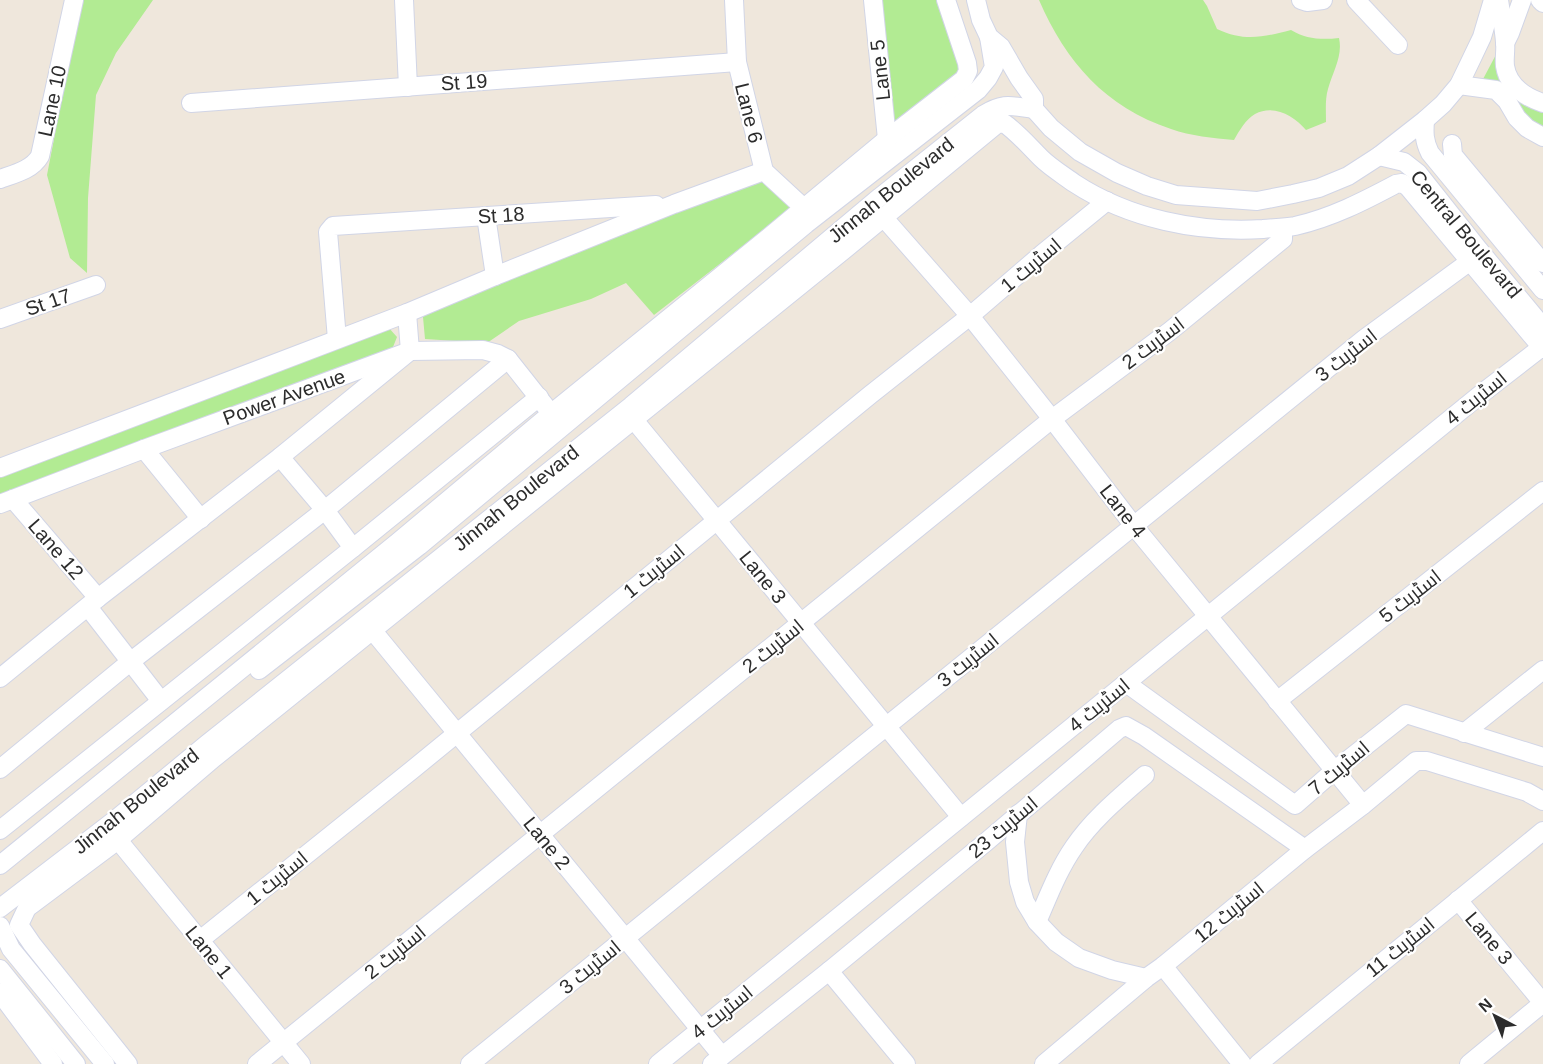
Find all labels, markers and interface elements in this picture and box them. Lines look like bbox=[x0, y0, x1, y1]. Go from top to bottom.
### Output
street label: Lane 5 bbox=[866, 38, 894, 102]
street label: Lane 10 bbox=[34, 63, 70, 139]
street label: St 19 bbox=[440, 69, 488, 95]
street label: Lane 6 bbox=[731, 81, 767, 145]
street label: Jinnah Boulevard bbox=[824, 133, 958, 247]
street label: Central Boulevard bbox=[1406, 166, 1526, 302]
street label: St 18 bbox=[477, 202, 525, 228]
street label: اسٹریٹ 1 bbox=[996, 233, 1066, 297]
street label: St 17 bbox=[22, 284, 74, 320]
street label: اسٹریٹ 2 bbox=[1118, 312, 1189, 374]
street label: اسٹریٹ 3 bbox=[1311, 324, 1382, 387]
street label: Power Avenue bbox=[220, 365, 348, 429]
street label: اسٹریٹ 4 bbox=[1441, 367, 1512, 430]
street label: Jinnah Boulevard bbox=[449, 441, 583, 555]
street label: Lane 4 bbox=[1096, 480, 1150, 542]
street label: Lane 12 bbox=[24, 515, 88, 583]
street label: اسٹریٹ 1 bbox=[619, 540, 690, 603]
street label: Lane 3 bbox=[735, 546, 791, 608]
street label: اسٹریٹ 5 bbox=[1375, 565, 1446, 628]
street label: اسٹریٹ 2 bbox=[738, 615, 809, 678]
street label: اسٹریٹ 3 bbox=[933, 629, 1004, 692]
street label: اسٹریٹ 4 bbox=[1064, 674, 1135, 737]
street label: اسٹریٹ 7 bbox=[1304, 736, 1374, 800]
street label: Jinnah Boulevard bbox=[69, 744, 203, 858]
street label: اسٹریٹ 23 bbox=[964, 792, 1043, 863]
street label: Lane 2 bbox=[519, 812, 575, 874]
street label: اسٹریٹ 1 bbox=[242, 847, 313, 910]
street label: اسٹریٹ 12 bbox=[1190, 877, 1269, 948]
street label: Lane 3 bbox=[1461, 907, 1517, 969]
street label: اسٹریٹ 11 bbox=[1361, 913, 1439, 982]
street label: Lane 1 bbox=[181, 921, 237, 983]
street label: اسٹریٹ 2 bbox=[360, 921, 431, 984]
street label: اسٹریٹ 3 bbox=[555, 936, 626, 999]
street label: اسٹریٹ 4 bbox=[687, 981, 758, 1044]
north arrow bbox=[1465, 986, 1525, 1046]
text: N bbox=[1475, 995, 1495, 1015]

